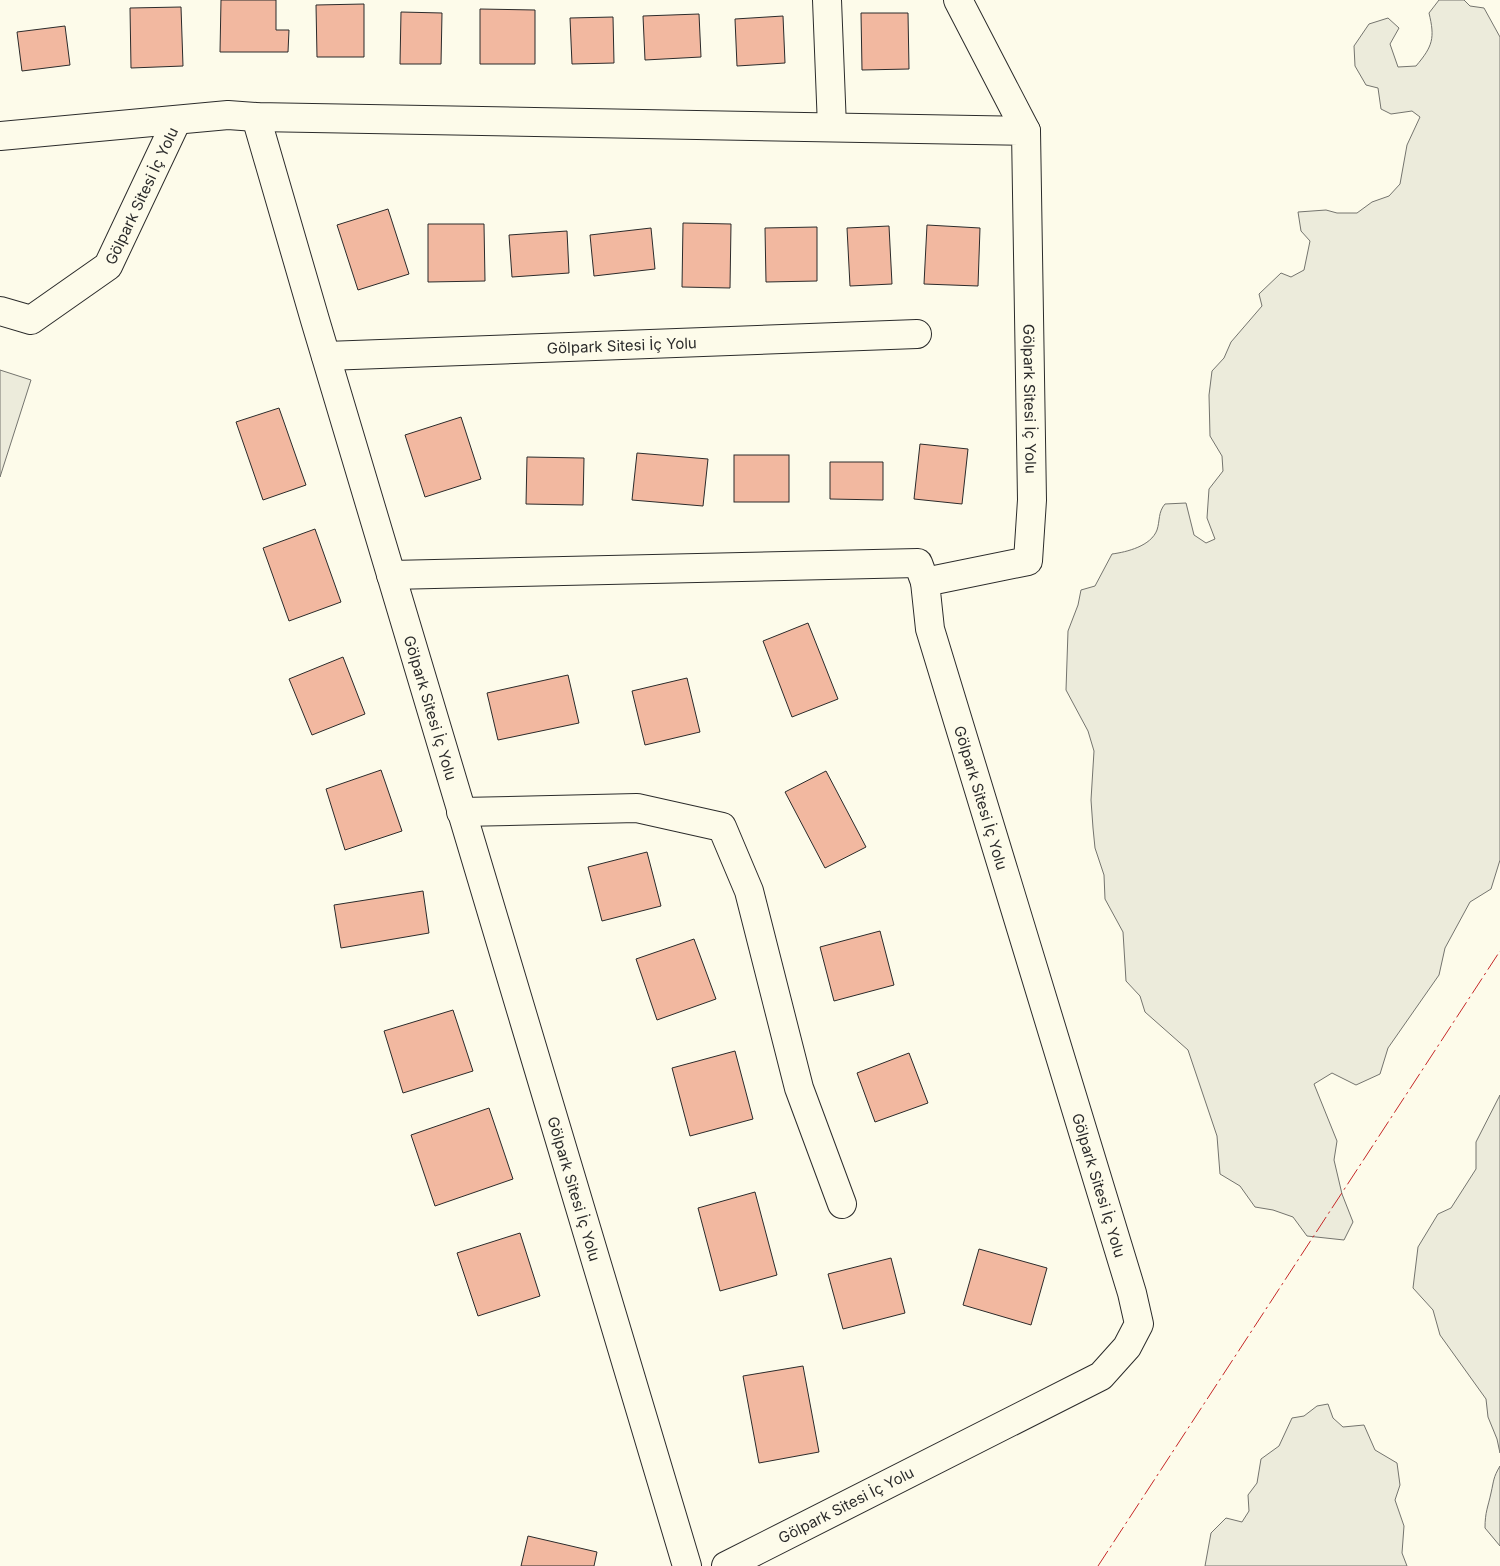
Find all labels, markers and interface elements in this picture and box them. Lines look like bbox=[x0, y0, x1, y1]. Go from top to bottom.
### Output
street label: Gölpark Sitesi İç Yolu bbox=[101, 124, 182, 268]
street label: Gölpark Sitesi İç Yolu bbox=[1020, 324, 1041, 474]
street label: Gölpark Sitesi İç Yolu bbox=[547, 333, 697, 357]
street label: Gölpark Sitesi İç Yolu bbox=[400, 633, 461, 782]
street label: Gölpark Sitesi İç Yolu bbox=[950, 723, 1012, 872]
street label: Gölpark Sitesi İç Yolu bbox=[1068, 1111, 1130, 1260]
street label: Gölpark Sitesi İç Yolu bbox=[544, 1114, 605, 1263]
street label: Gölpark Sitesi İç Yolu bbox=[775, 1463, 917, 1547]

